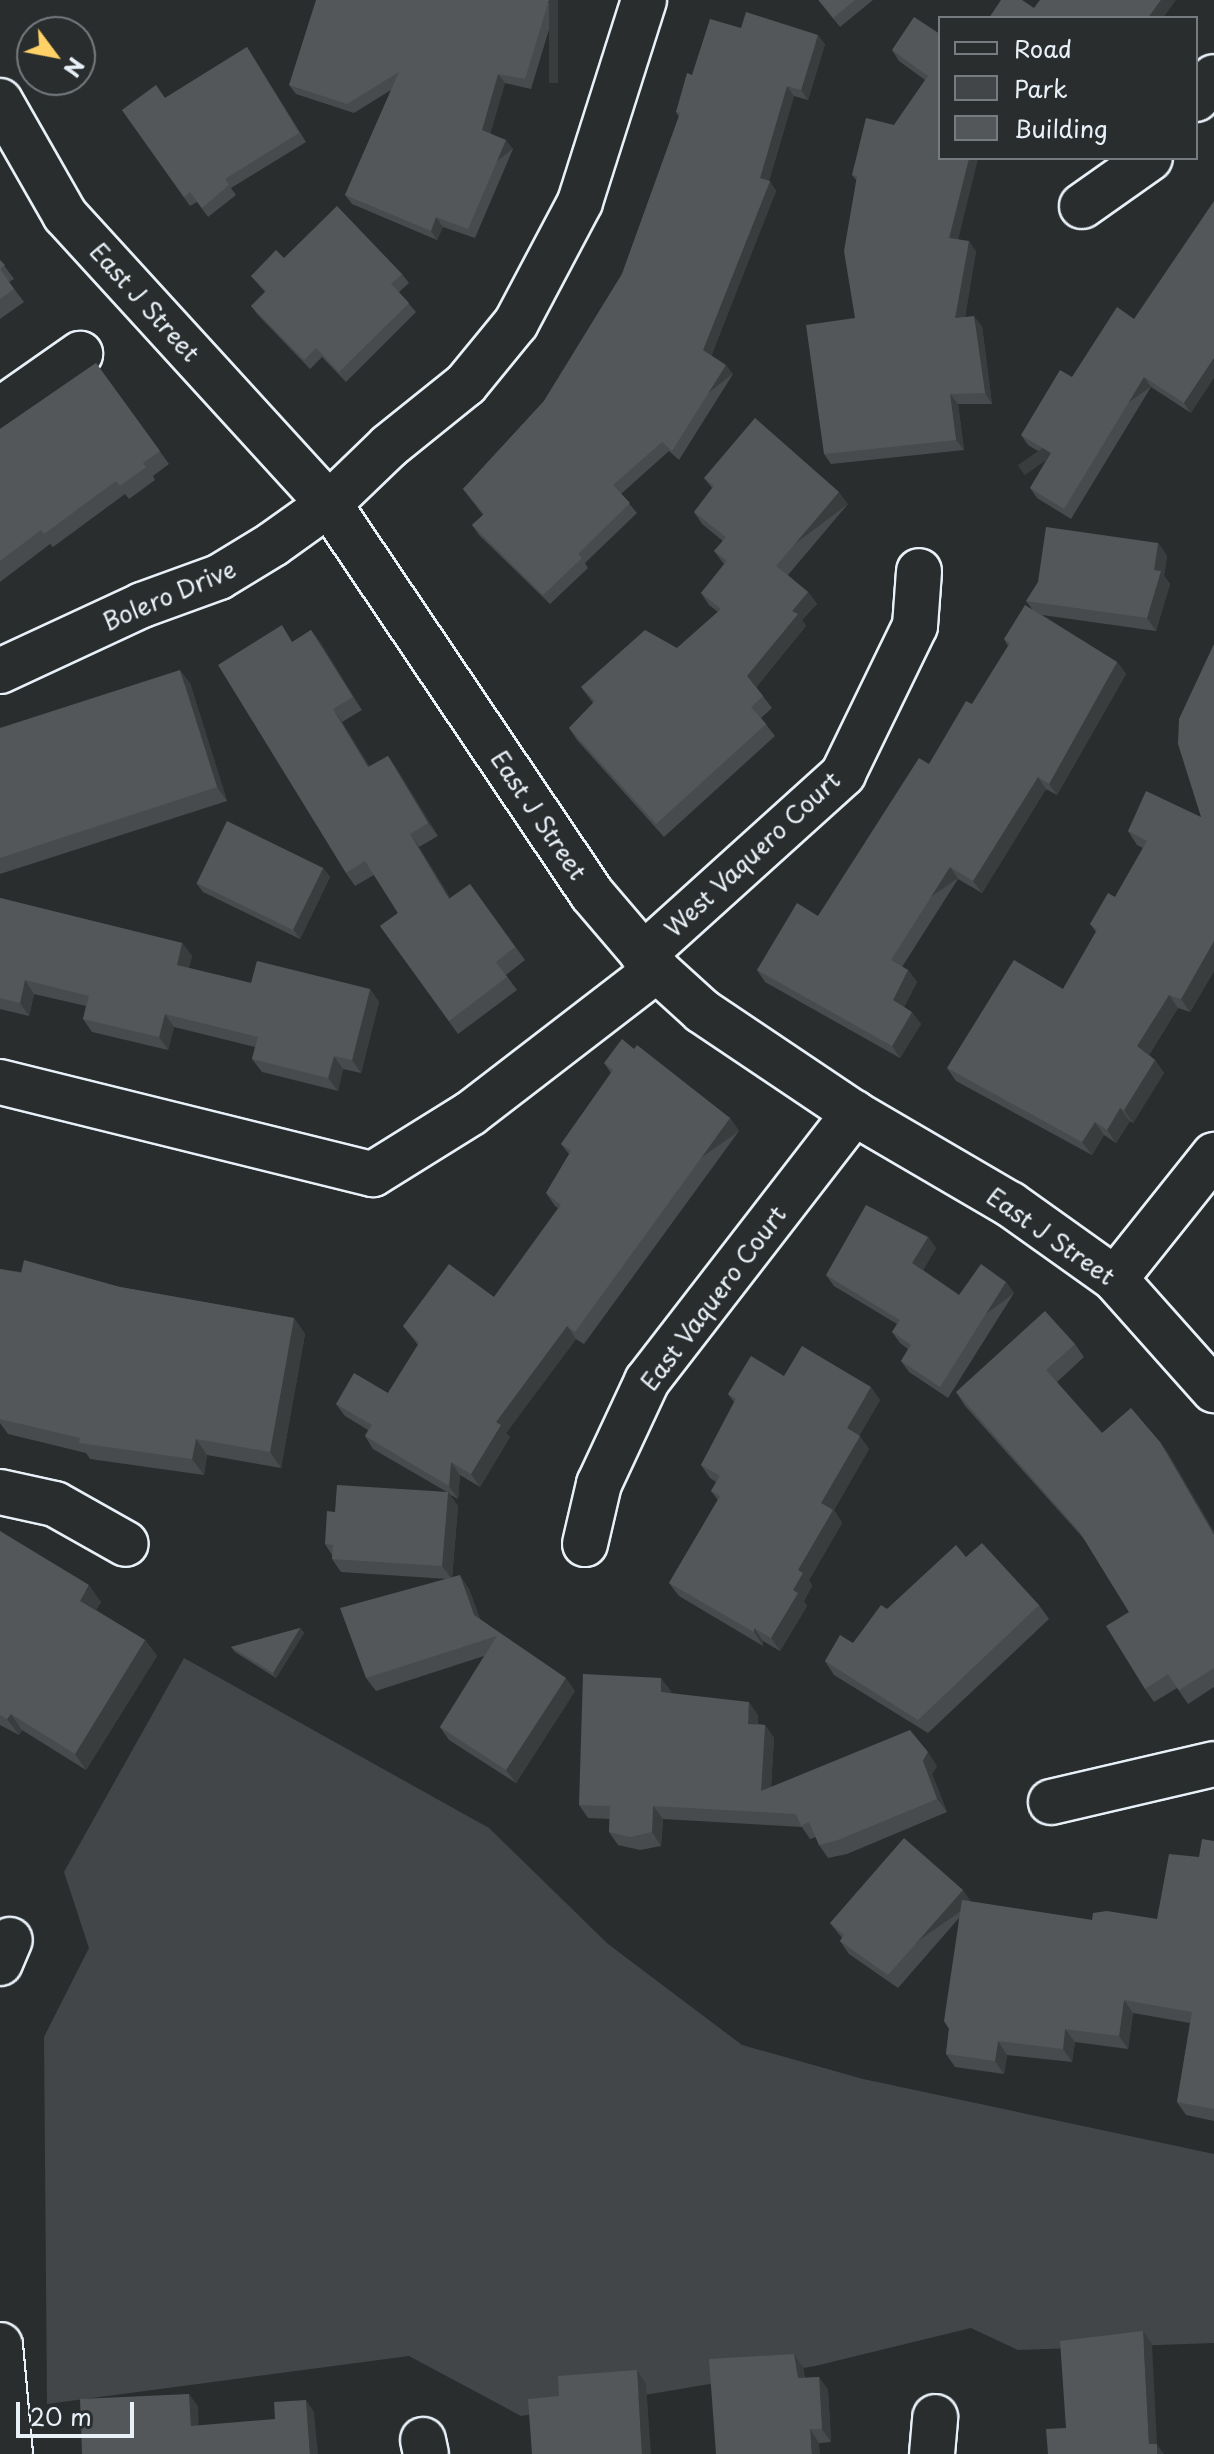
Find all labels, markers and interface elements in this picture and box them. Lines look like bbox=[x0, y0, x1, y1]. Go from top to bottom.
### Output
north arrow bbox=[16, 16, 96, 96]
legend bbox=[938, 16, 1198, 160]
text: Road bbox=[1014, 30, 1072, 66]
text: N bbox=[56, 52, 94, 84]
text: Park bbox=[1014, 70, 1068, 106]
text: Building bbox=[1014, 110, 1108, 146]
street label: East J Street bbox=[84, 236, 206, 368]
street label: Bolero Drive bbox=[98, 554, 240, 636]
street label: East J Street bbox=[485, 744, 593, 886]
street label: West Vaquero Court bbox=[658, 765, 846, 943]
street label: East J Street bbox=[981, 1181, 1121, 1291]
street label: East Vaquero Court bbox=[634, 1200, 792, 1396]
scale bar bbox=[20, 2386, 138, 2436]
text: 20 m bbox=[30, 2398, 92, 2434]

